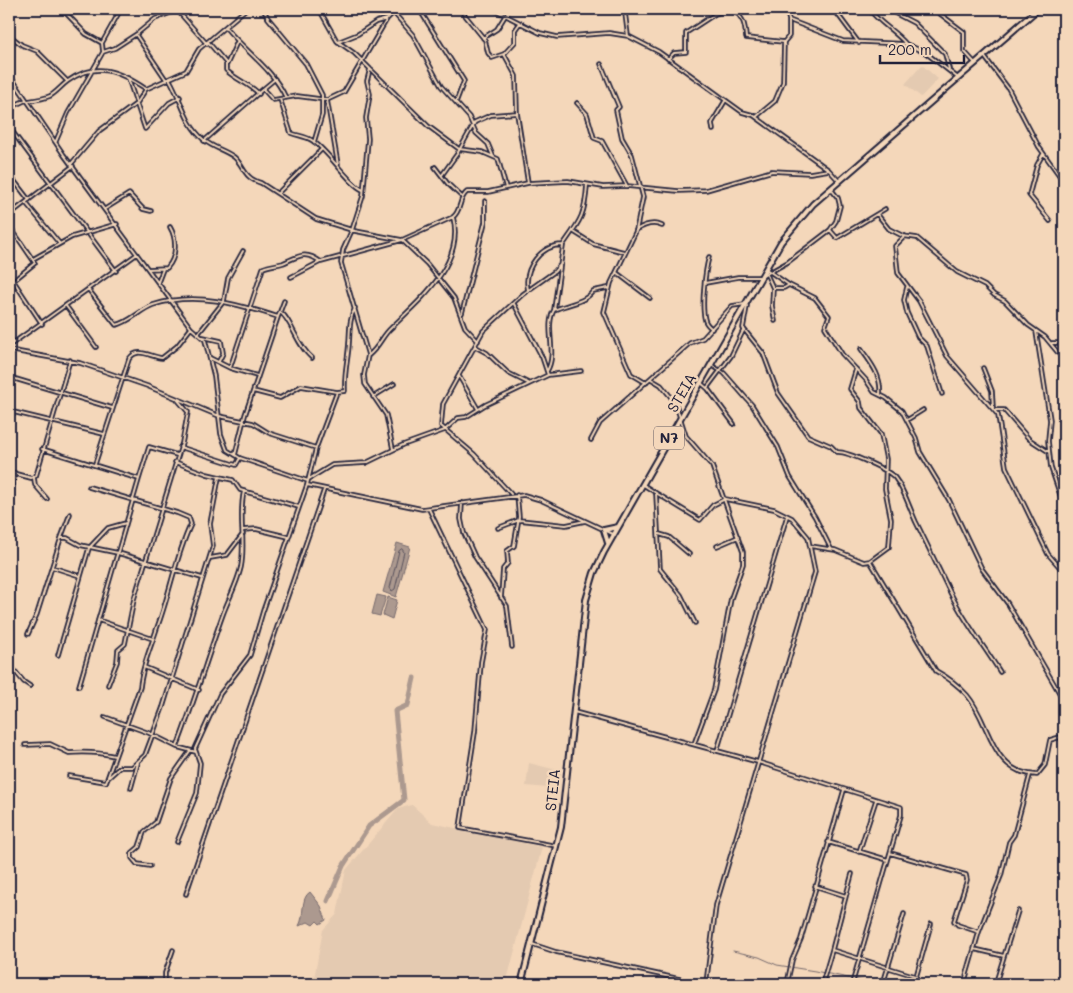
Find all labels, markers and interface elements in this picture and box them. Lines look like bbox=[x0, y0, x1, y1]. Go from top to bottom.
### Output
scale bar bbox=[880, 32, 964, 64]
text: 200 m bbox=[888, 39, 932, 59]
street label: STEIA bbox=[662, 369, 700, 416]
road number: N7 bbox=[654, 426, 684, 449]
street label: STEIA bbox=[540, 768, 564, 812]

